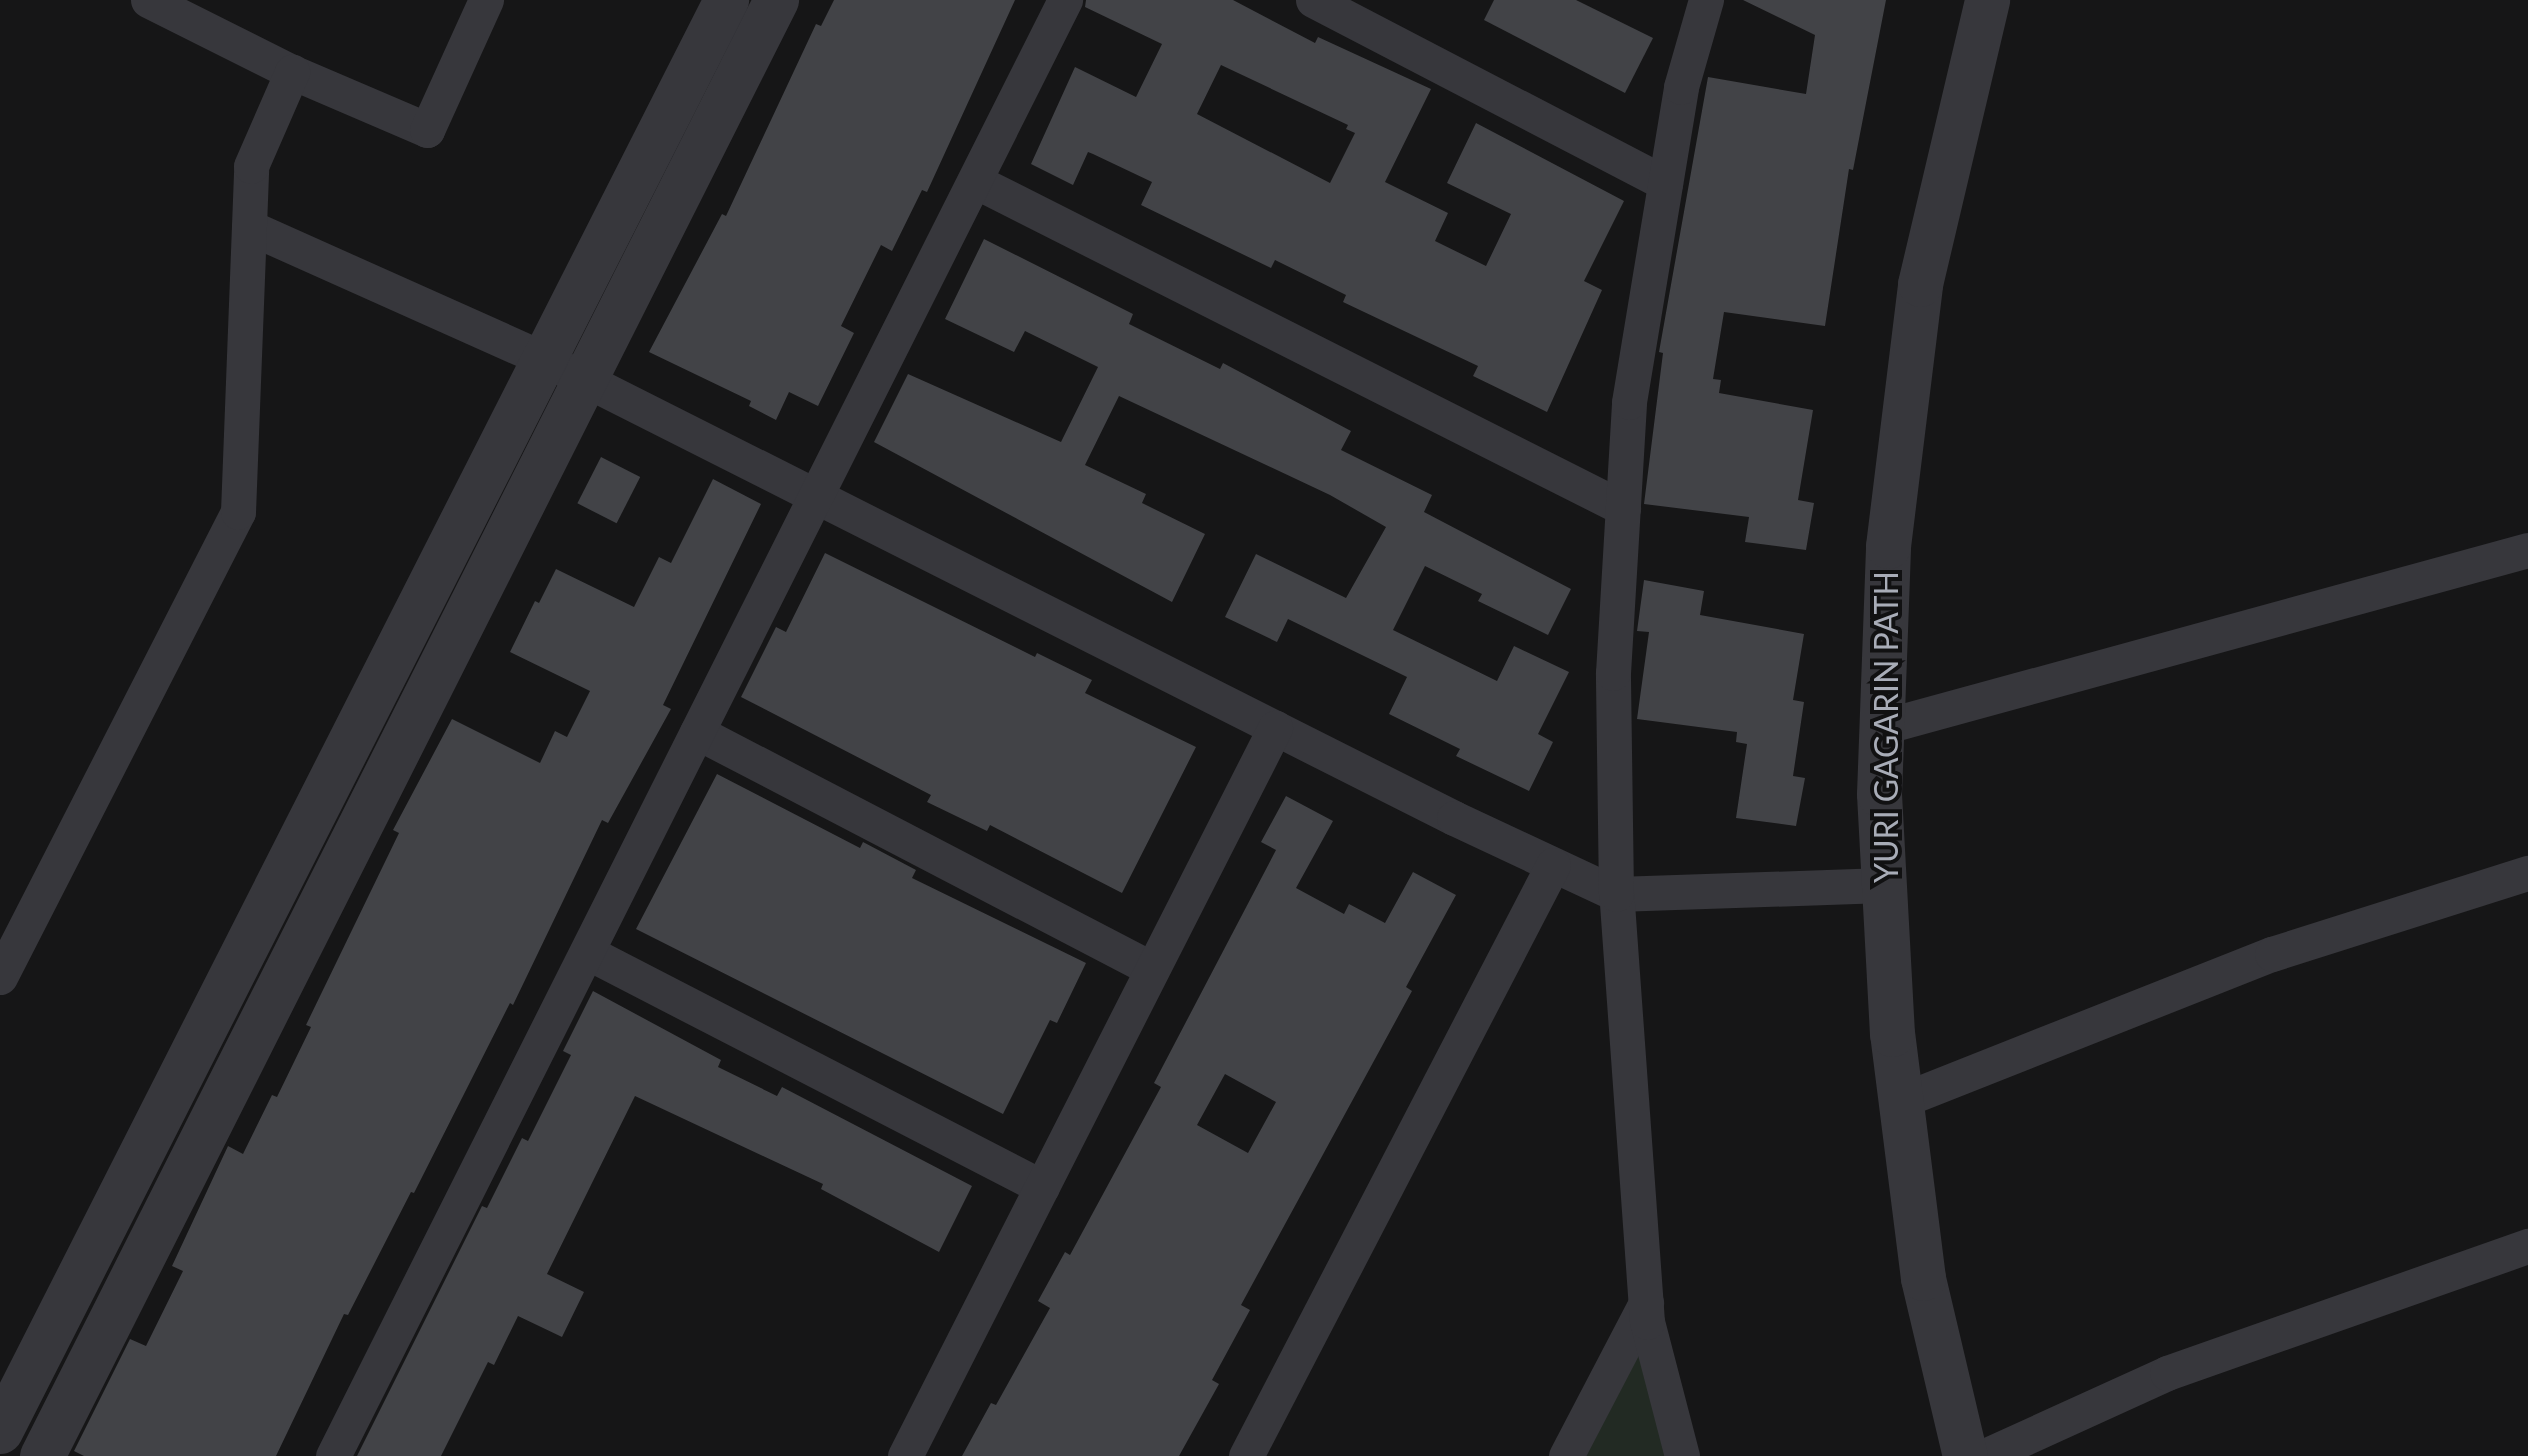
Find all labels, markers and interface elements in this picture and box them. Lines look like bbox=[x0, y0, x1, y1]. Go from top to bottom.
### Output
street label: YURI GAGARIN PATH bbox=[1867, 571, 1905, 883]

